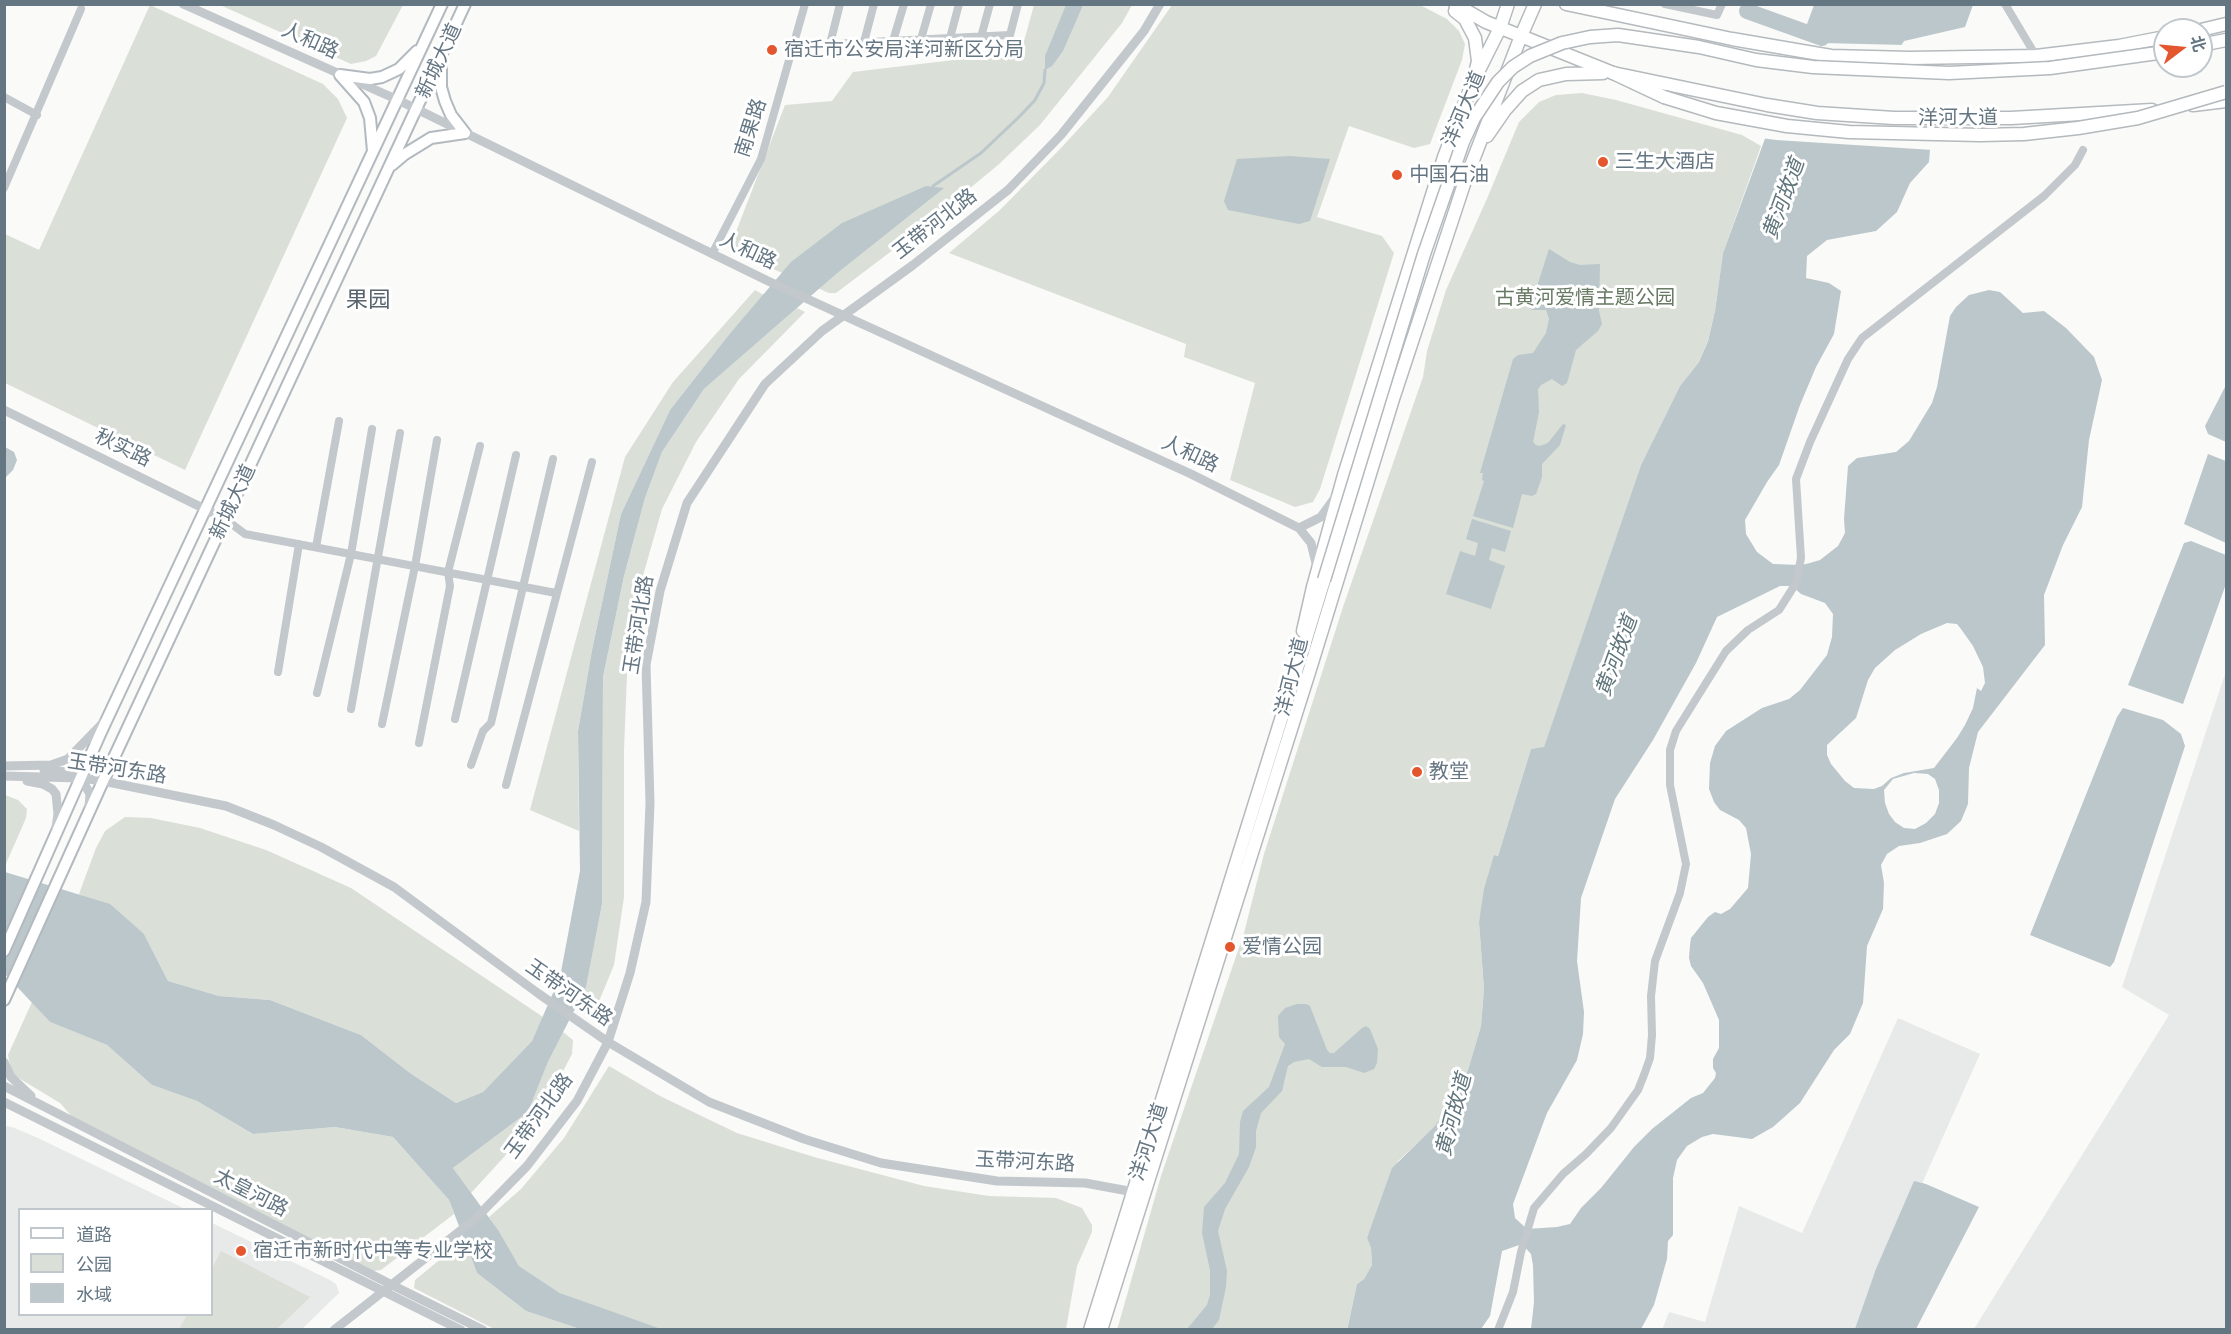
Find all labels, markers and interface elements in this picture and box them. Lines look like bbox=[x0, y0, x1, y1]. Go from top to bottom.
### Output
street label: 人和路 bbox=[278, 18, 342, 64]
north arrow bbox=[2153, 18, 2213, 78]
street label: 新城大道 bbox=[411, 20, 467, 102]
text: 北 bbox=[2187, 33, 2210, 54]
place label: 宿迁市公安局洋河新区分局 bbox=[784, 38, 1024, 62]
marker: 宿迁市公安局洋河新区分局 bbox=[765, 43, 779, 57]
street label: 洋河大道 bbox=[1437, 67, 1491, 151]
street label: 南果路 bbox=[730, 96, 772, 160]
street label: 洋河大道 bbox=[1918, 106, 1998, 130]
place label: 三生大酒店 bbox=[1615, 150, 1715, 174]
marker: 三生大酒店 bbox=[1596, 155, 1610, 169]
water label: 黄河故道 bbox=[1758, 155, 1810, 243]
place label: 中国石油 bbox=[1409, 163, 1489, 187]
marker: 中国石油 bbox=[1390, 168, 1404, 182]
street label: 玉带河北路 bbox=[888, 184, 982, 264]
street label: 人和路 bbox=[716, 227, 780, 275]
park label: 古黄河爱情主题公园 bbox=[1495, 286, 1675, 310]
district label: 果园 bbox=[346, 287, 390, 313]
street label: 秋实路 bbox=[91, 424, 155, 472]
street label: 人和路 bbox=[1158, 430, 1222, 478]
street label: 新城大道 bbox=[205, 461, 261, 543]
street label: 玉带河北路 bbox=[619, 574, 659, 676]
water label: 黄河故道 bbox=[1591, 612, 1643, 700]
street label: 洋河大道 bbox=[1271, 635, 1313, 719]
street label: 玉带河东路 bbox=[66, 749, 168, 789]
place label: 教堂 bbox=[1429, 760, 1469, 784]
marker: 教堂 bbox=[1410, 765, 1424, 779]
place label: 爱情公园 bbox=[1242, 935, 1322, 959]
marker: 爱情公园 bbox=[1223, 940, 1237, 954]
street label: 玉带河东路 bbox=[521, 954, 617, 1032]
street label: 玉带河北路 bbox=[500, 1068, 578, 1164]
water label: 黄河故道 bbox=[1431, 1071, 1477, 1159]
street label: 洋河大道 bbox=[1125, 1100, 1173, 1184]
street label: 玉带河东路 bbox=[974, 1147, 1076, 1177]
street label: 太皇河路 bbox=[210, 1164, 292, 1222]
legend bbox=[18, 1208, 213, 1316]
text: 道路 bbox=[76, 1223, 112, 1246]
place label: 宿迁市新时代中等专业学校 bbox=[253, 1239, 493, 1263]
marker: 宿迁市新时代中等专业学校 bbox=[234, 1244, 248, 1258]
text: 公园 bbox=[76, 1253, 112, 1276]
text: 水域 bbox=[76, 1283, 112, 1306]

